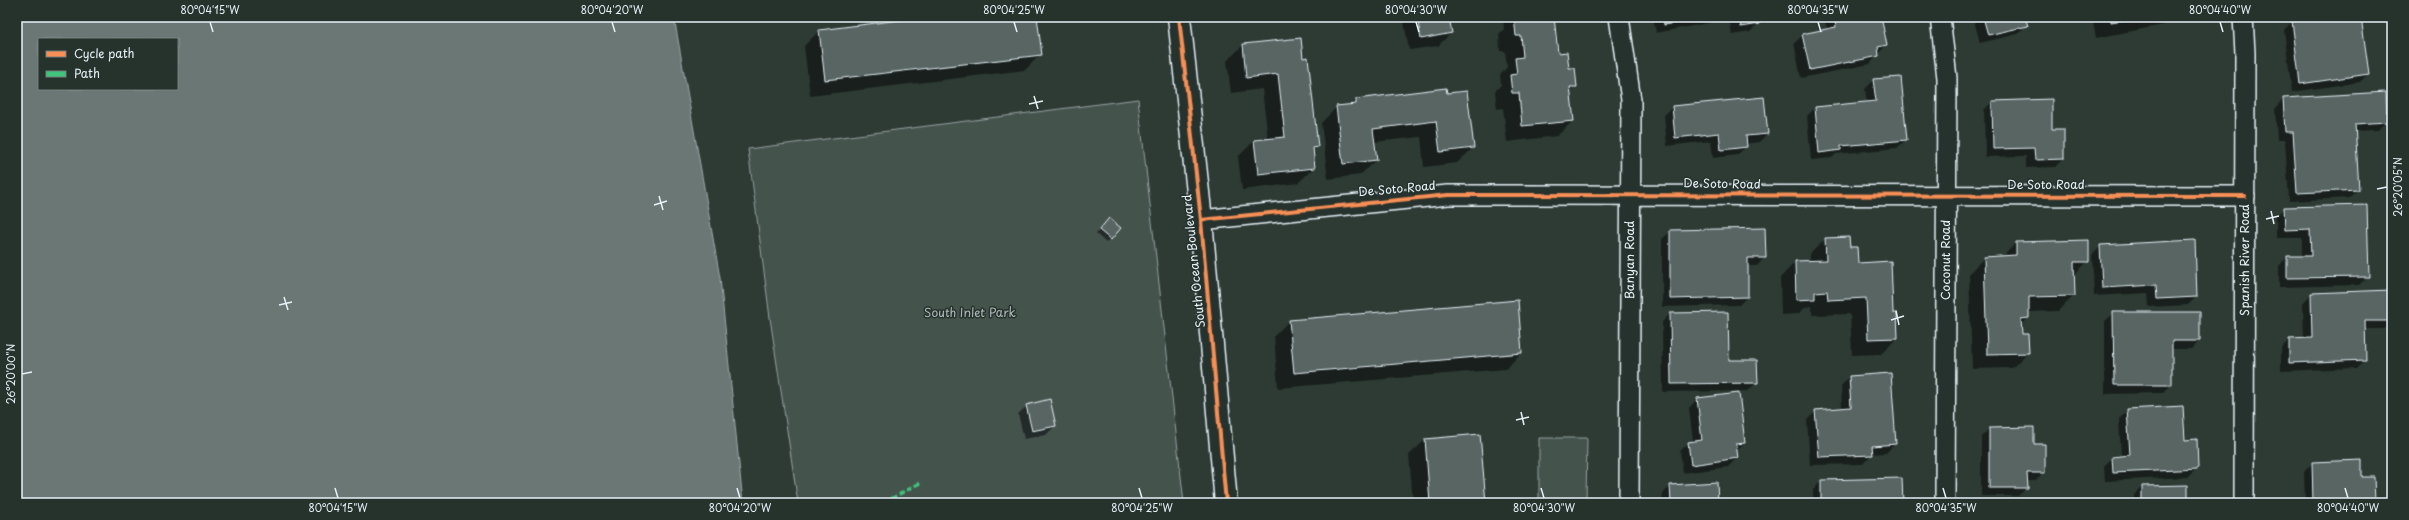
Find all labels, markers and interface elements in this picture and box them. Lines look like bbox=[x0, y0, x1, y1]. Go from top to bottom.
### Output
text: 80°04'15"W bbox=[180, 2, 240, 17]
text: 80°04'20"W bbox=[581, 2, 644, 17]
text: 80°04'25"W bbox=[983, 2, 1045, 17]
text: 80°04'30"W bbox=[1385, 2, 1448, 17]
text: 80°04'35"W bbox=[1788, 2, 1849, 17]
text: 80°04'40"W bbox=[2189, 2, 2252, 17]
legend bbox=[38, 38, 178, 90]
text: Cycle path bbox=[74, 44, 135, 62]
text: Path bbox=[74, 64, 100, 82]
text: 26°20'05"N bbox=[2390, 157, 2405, 217]
street label: De Soto Road bbox=[1683, 173, 1761, 193]
street label: De Soto Road bbox=[2007, 175, 2085, 193]
street label: De Soto Road bbox=[1358, 176, 1436, 200]
street label: South Ocean Boulevard bbox=[1177, 193, 1209, 329]
street label: Spanish River Road bbox=[2235, 204, 2253, 316]
street label: Coconut Road bbox=[1936, 220, 1954, 300]
street label: Banyan Road bbox=[1620, 221, 1638, 299]
park label: South Inlet Park bbox=[924, 303, 1016, 321]
text: 26°20'00"N bbox=[3, 344, 18, 404]
text: 80°04'15"W bbox=[308, 500, 368, 515]
text: 80°04'20"W bbox=[709, 500, 772, 515]
text: 80°04'25"W bbox=[1111, 500, 1173, 515]
text: 80°04'30"W bbox=[1513, 500, 1576, 515]
text: 80°04'35"W bbox=[1916, 500, 1977, 515]
text: 80°04'40"W bbox=[2317, 500, 2380, 515]

